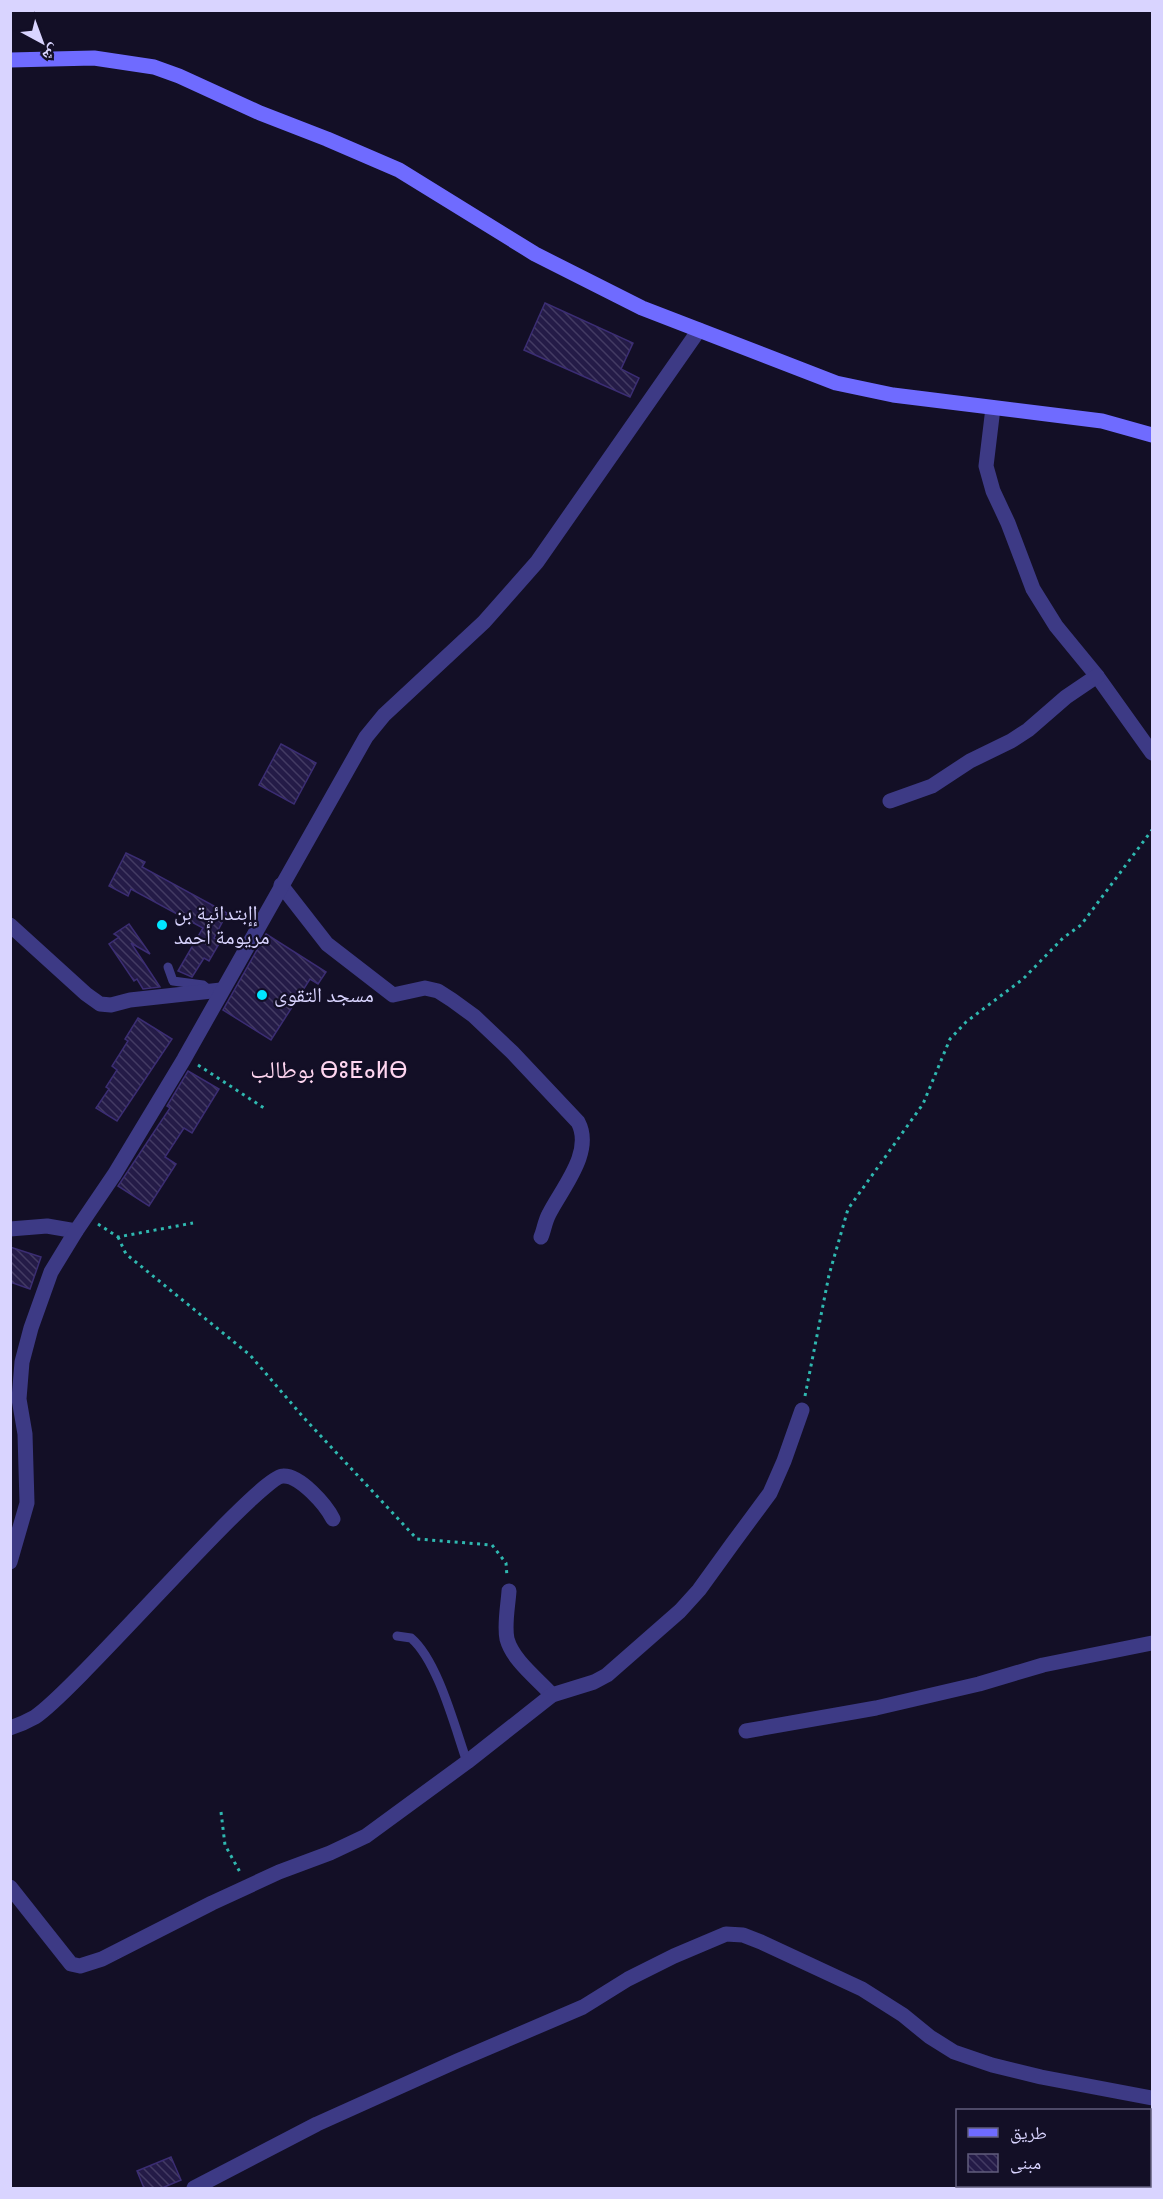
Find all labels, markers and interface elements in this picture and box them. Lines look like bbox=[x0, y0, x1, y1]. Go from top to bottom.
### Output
north arrow bbox=[12, 12, 72, 72]
text: ش bbox=[39, 40, 65, 66]
place label: إإبتدائية بن مريومة أحمد bbox=[174, 899, 270, 950]
marker: إإبتدائية بن مريومة أحمد bbox=[155, 918, 169, 932]
place label: مسجد التقوى bbox=[274, 981, 374, 1008]
marker: مسجد التقوى bbox=[255, 988, 269, 1002]
district label: بوطالب ⴱⵓⵟⴰⵍⴱ bbox=[250, 1054, 408, 1085]
legend bbox=[956, 2109, 1151, 2187]
text: طريق bbox=[1010, 2121, 1047, 2144]
text: مبنى bbox=[1010, 2151, 1041, 2174]

